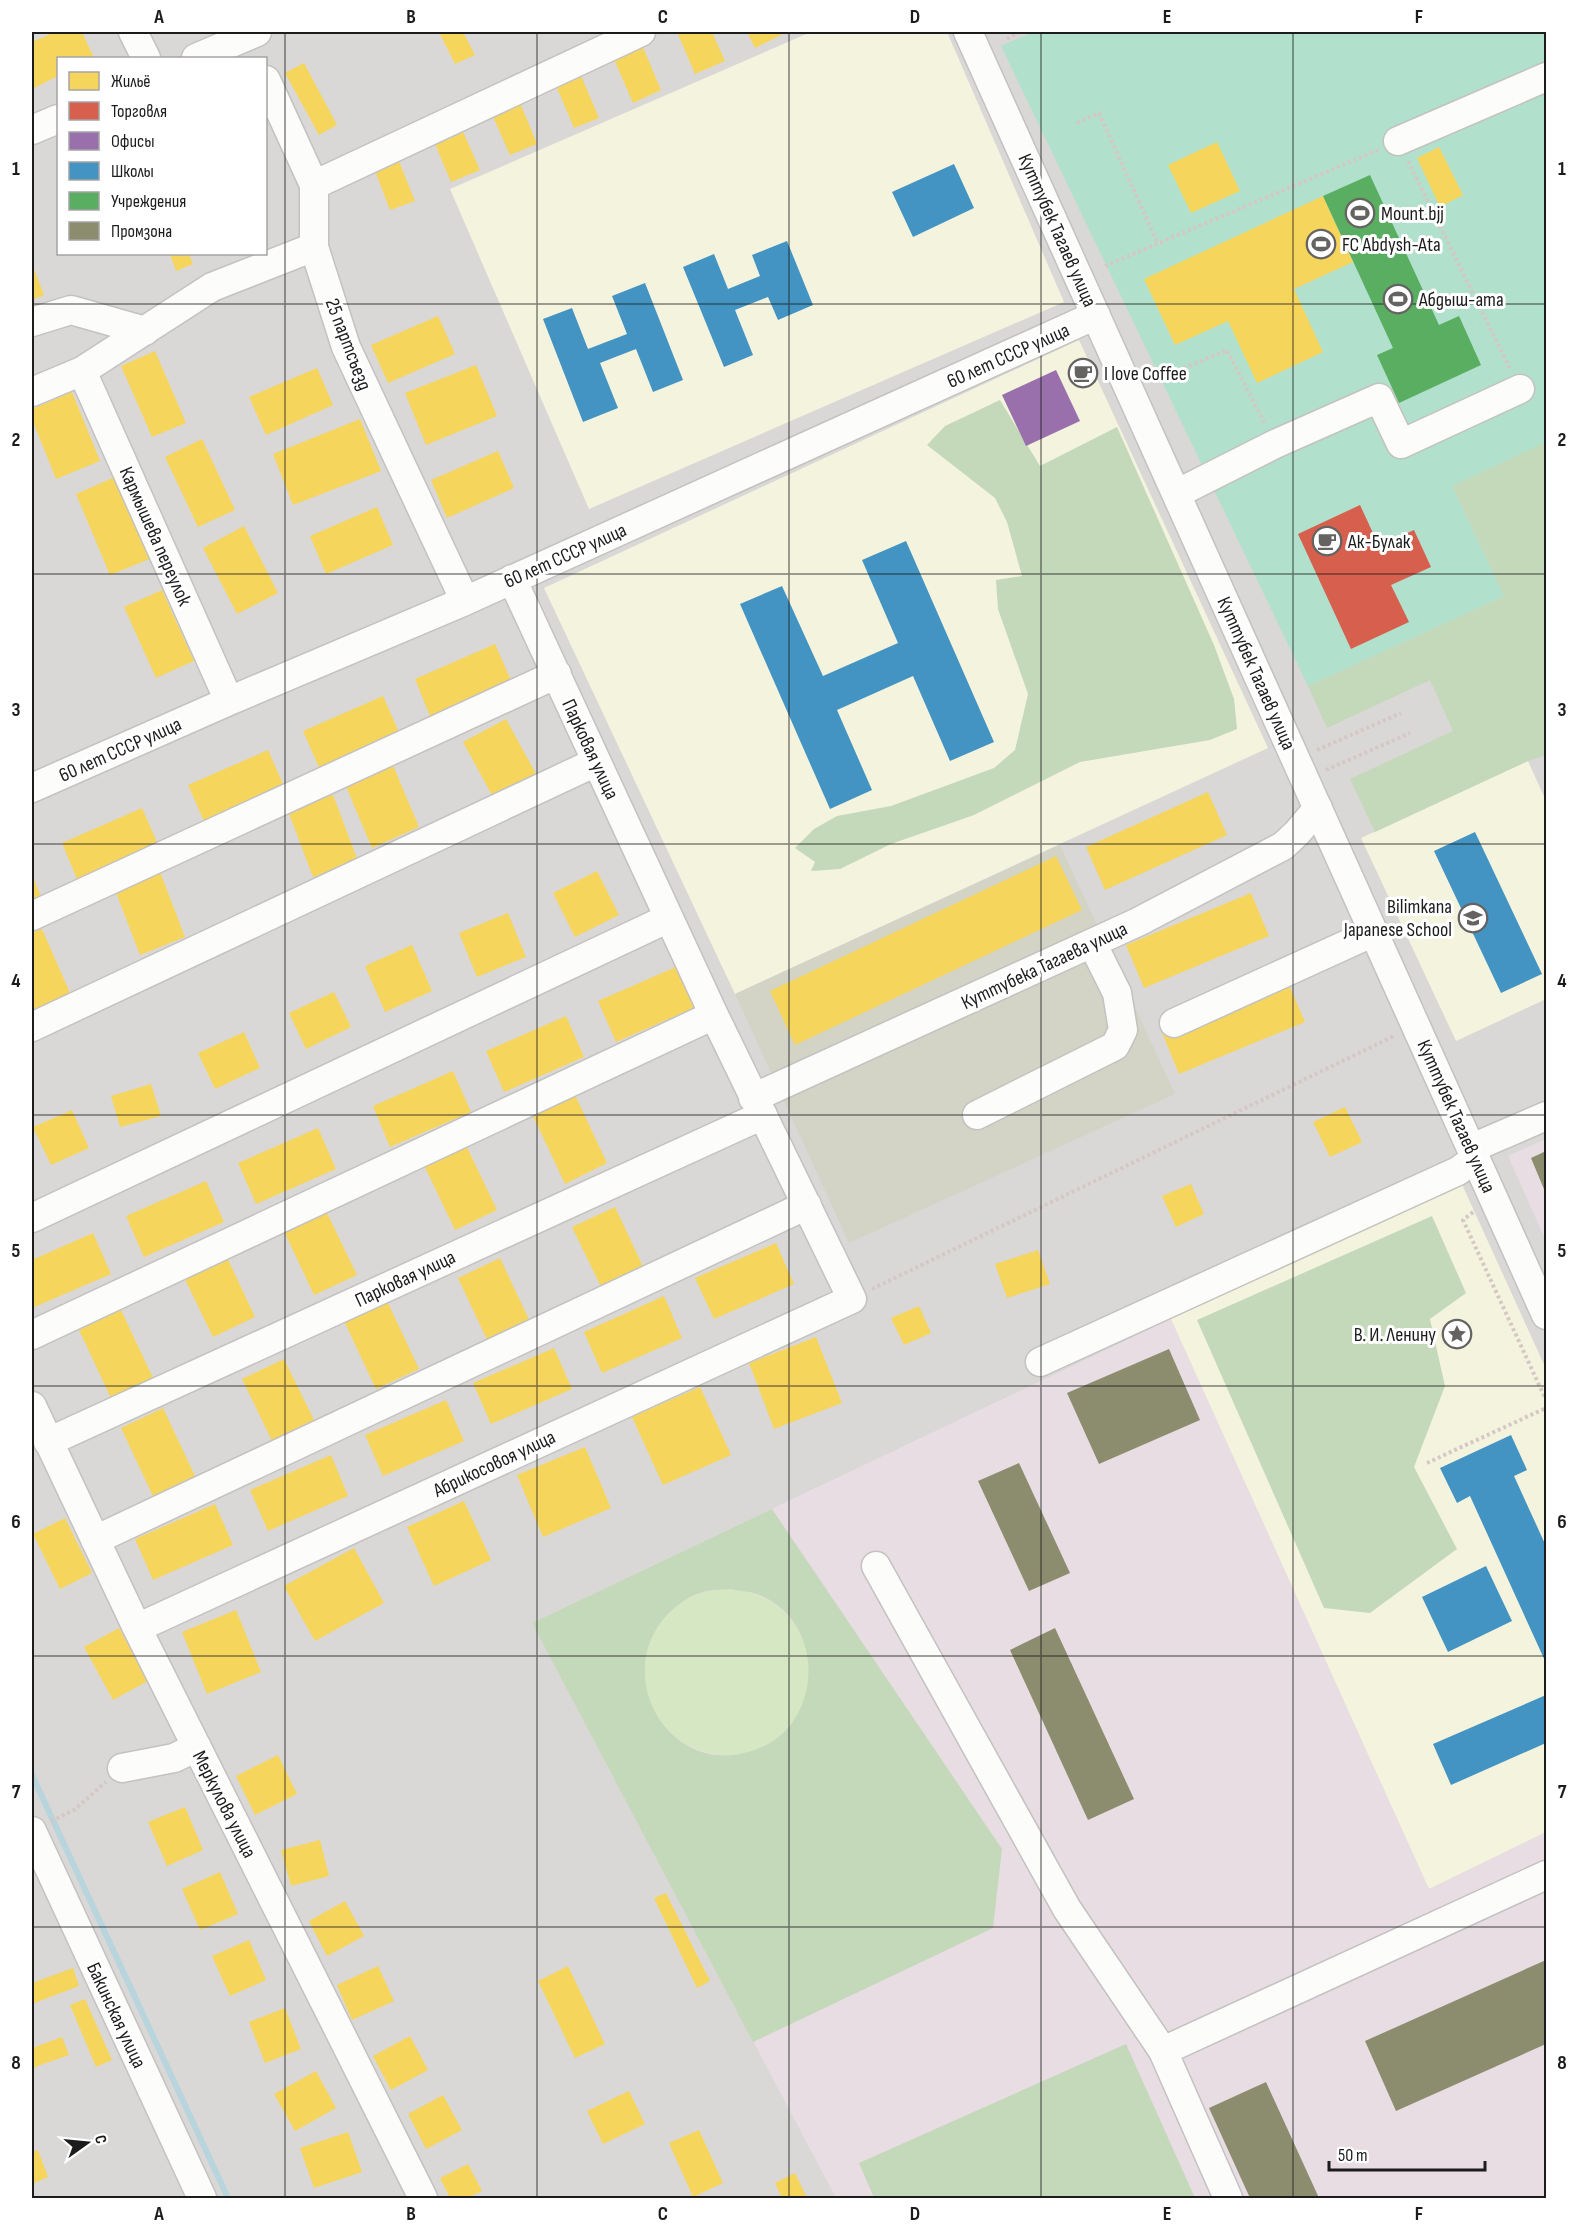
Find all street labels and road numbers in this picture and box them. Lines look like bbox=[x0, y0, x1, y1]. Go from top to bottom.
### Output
street label: Куттубек Тагаев улица bbox=[1013, 150, 1102, 311]
street label: 25 партсъезд bbox=[320, 295, 377, 394]
street label: 60 лет СССР улица bbox=[943, 318, 1073, 394]
street label: Кармышева переулок bbox=[114, 463, 197, 610]
street label: 60 лет СССР улица bbox=[500, 518, 630, 594]
street label: Куттубек Тагаев улица bbox=[1212, 593, 1301, 754]
street label: Парковая улица bbox=[556, 695, 624, 803]
street label: 60 лет СССР улица bbox=[55, 712, 185, 788]
street label: Куттубека Тагаева улица bbox=[958, 917, 1131, 1015]
street label: Куттубек Тагаев улица bbox=[1412, 1036, 1501, 1197]
street label: Парковая улица bbox=[351, 1245, 459, 1313]
street label: Абрикосовоя улица bbox=[429, 1425, 559, 1503]
street label: Меркулова улица bbox=[187, 1747, 261, 1862]
street label: Бакинская улица bbox=[81, 1959, 151, 2072]

